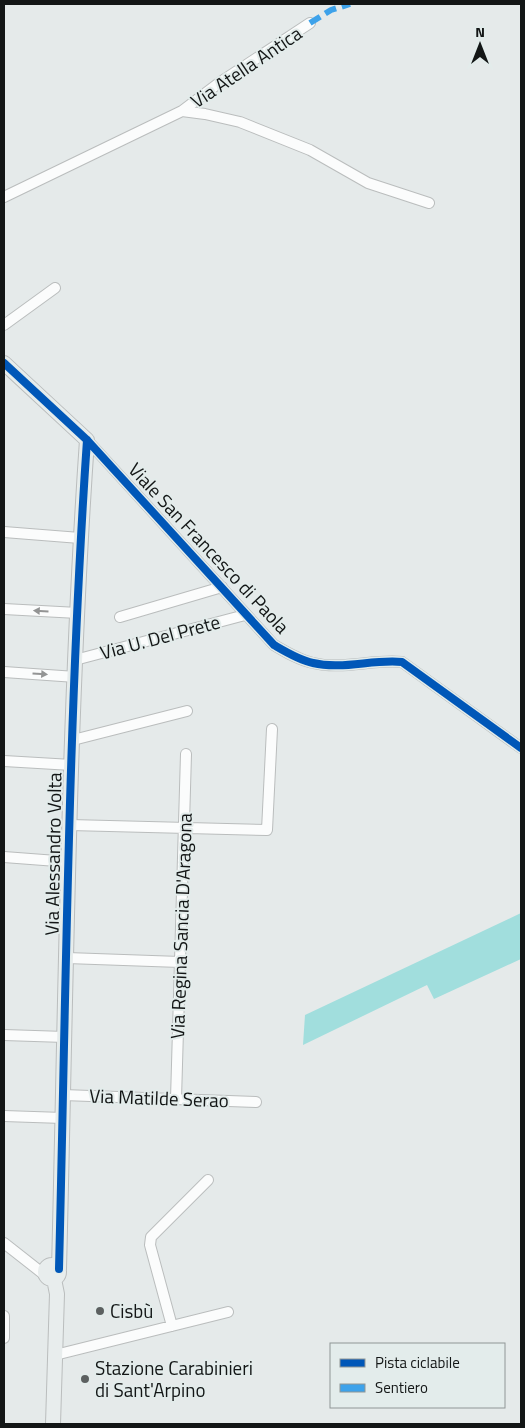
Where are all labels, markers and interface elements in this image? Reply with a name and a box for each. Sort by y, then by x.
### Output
street label: Via Atella Antica [184,18,308,115]
north arrow [455,20,505,70]
text: N [475,21,485,42]
street label: Viale San Francesco di Paola [122,455,297,640]
one-way arrow [32,607,48,615]
street label: Via U. Del Prete [97,607,223,666]
one-way arrow [32,671,48,679]
street label: Via Alessandro Volta [37,772,68,936]
street label: Via Regina Sancia D'Aragona [162,812,199,1040]
street label: Via Matilde Serao [89,1081,229,1114]
place label: Cisbù [110,1296,153,1325]
marker: Cisbù [94,1305,106,1317]
legend [330,1343,505,1408]
text: Pista ciclabile [375,1351,460,1374]
place label: Stazione Carabinieri di Sant'Arpino [95,1353,253,1404]
marker: Stazione Carabinieri di Sant'Arpino [79,1373,91,1385]
text: Sentiero [375,1376,428,1399]

